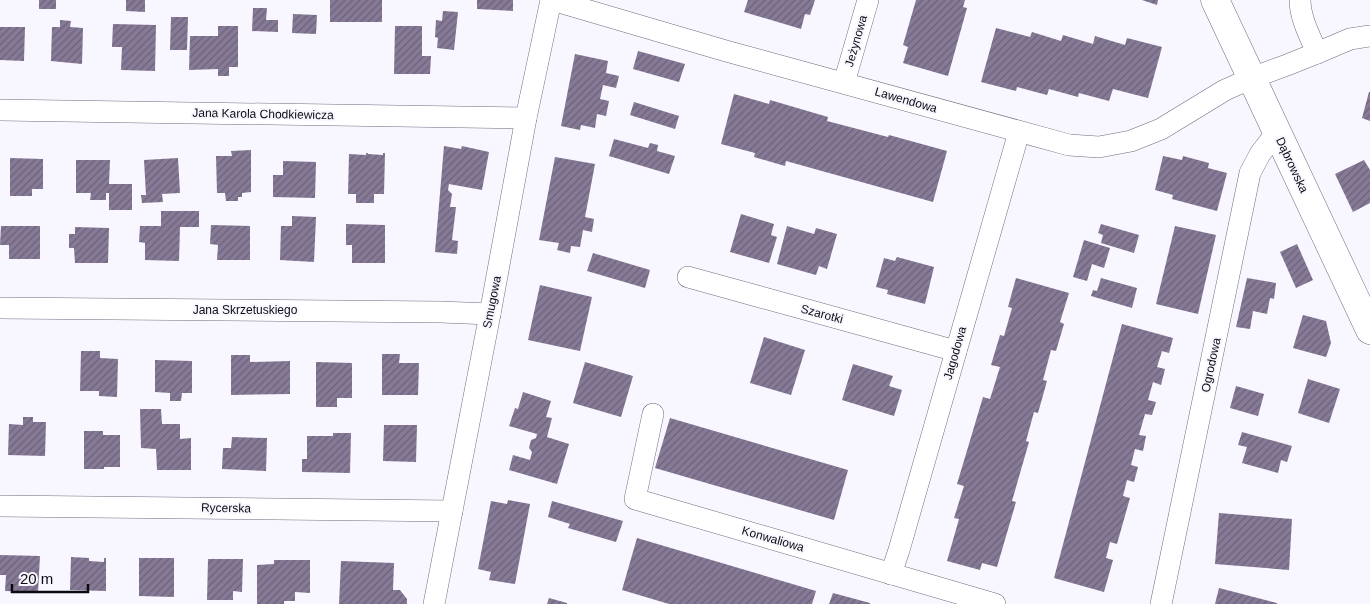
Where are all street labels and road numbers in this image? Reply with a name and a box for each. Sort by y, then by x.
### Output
street label: Jeżynowa [842,13,870,69]
street label: Lawendowa [873,84,939,116]
street label: Jana Karola Chodkiewicza [192,106,334,122]
street label: Dąbrowska [1273,135,1311,195]
street label: Smugowa [480,274,504,330]
street label: Szarotki [799,302,845,326]
street label: Jana Skrzetuskiego [193,303,298,317]
street label: Jagodowa [941,324,969,381]
street label: Ogrodowa [1198,336,1224,394]
street label: Rycerska [201,501,251,515]
street label: Konwaliowa [740,523,806,555]

